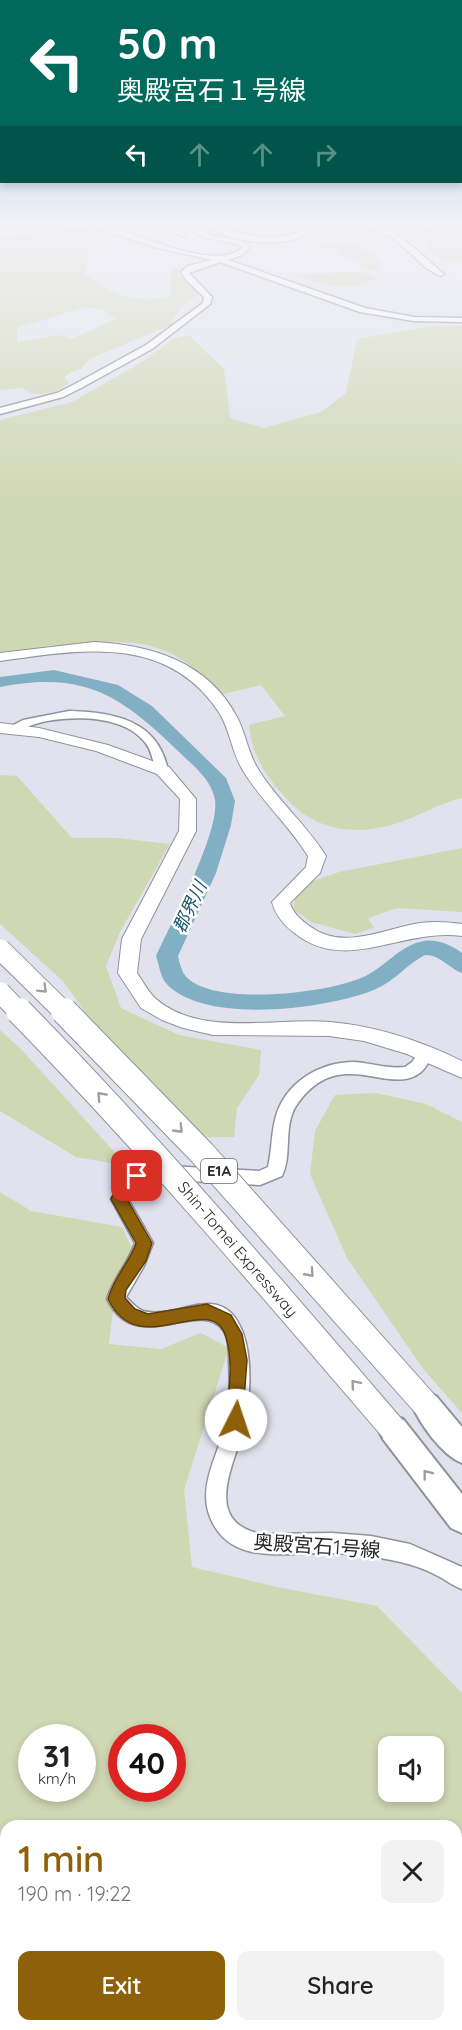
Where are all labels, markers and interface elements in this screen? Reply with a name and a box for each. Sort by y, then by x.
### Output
text: 50 m [117,17,217,70]
icon: left [18,24,96,102]
text: 奥殿宮石１号線 [117,73,306,107]
icon: left [120,138,153,171]
icon: ahead [183,138,216,171]
icon: ahead [246,138,279,171]
icon: right [309,138,342,171]
water label: 郡界川 [168,876,212,936]
one-way arrow [35,982,46,993]
one-way arrow [97,1092,108,1103]
one-way arrow [172,1122,183,1132]
pin [111,1150,162,1201]
icon: arrive [120,1159,153,1192]
road number: E1A [201,1159,237,1183]
street label: Shin-Tomei Expressway [174,1177,302,1321]
one-way arrow [303,1267,314,1277]
one-way arrow [351,1380,362,1391]
position arrow [204,1388,268,1452]
one-way arrow [424,1469,435,1480]
street label: 奥殿宮石1号線 [253,1529,381,1562]
speed limit sign: 40 [108,1724,186,1802]
map controls [378,1736,444,1802]
button: sound [378,1736,444,1802]
text: 31 [43,1737,71,1775]
text: km/h [38,1769,76,1788]
text: 1 min [18,1836,104,1881]
button: close [381,1840,444,1903]
text: 190 m · 19:22 [18,1881,131,1906]
button: Exit [18,1951,225,2020]
button: Share [237,1951,444,2020]

